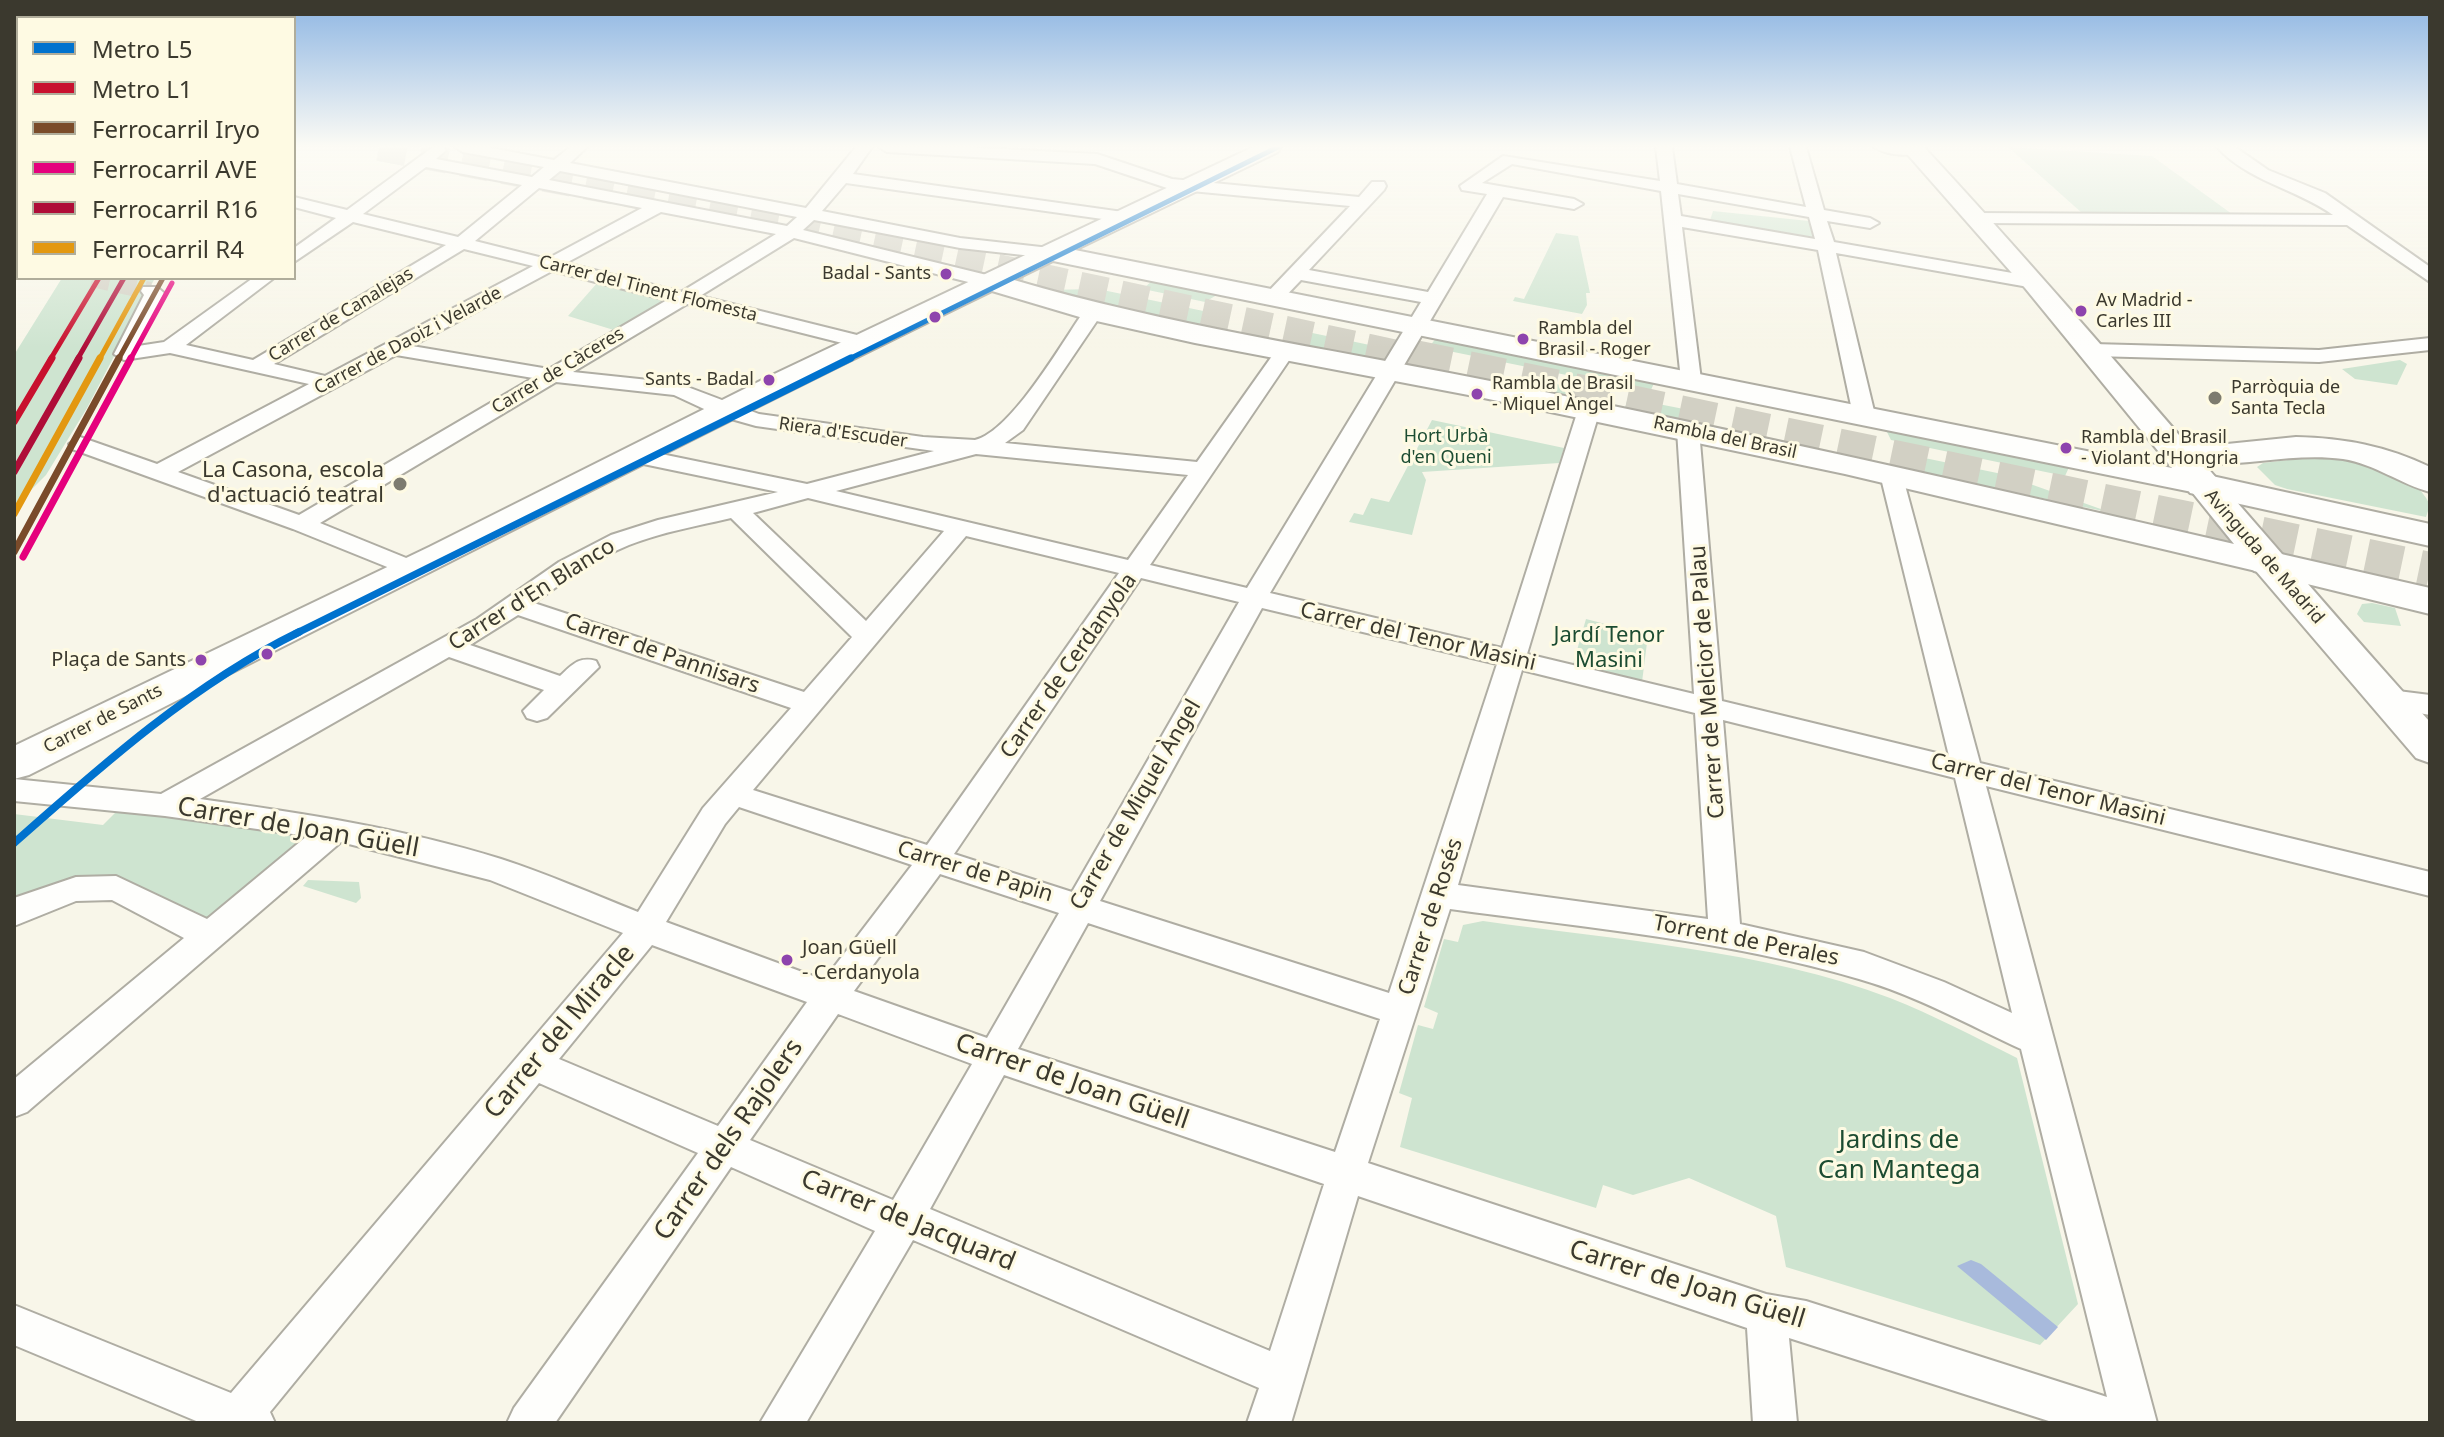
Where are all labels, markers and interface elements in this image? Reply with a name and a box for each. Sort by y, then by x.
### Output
legend [16,16,296,280]
text: Metro L5 [92,32,192,65]
text: Metro L1 [92,72,192,105]
text: Ferrocarril Iryo [92,112,260,145]
text: Ferrocarril AVE [92,152,257,185]
text: Ferrocarril R16 [92,192,258,225]
text: Ferrocarril R4 [92,232,244,265]
street label: Carrer del Tinent Flomesta [537,251,759,327]
street label: Carrer de Canalejas [265,263,417,367]
place label: Badal - Sants [822,263,931,285]
marker: Badal - Sants [938,266,954,282]
street label: Carrer de Daoiz i Velarde [311,282,505,400]
place label: Av Madrid - Carles III [2096,290,2192,332]
marker: Av Madrid - Carles III [2073,303,2089,319]
unlabelled marker [927,309,943,325]
place label: Rambla del Brasil - Roger [1538,318,1651,360]
street label: Carrer de Càceres [488,323,628,419]
marker: Rambla del Brasil - Roger [1515,331,1531,347]
place label: Sants - Badal [645,369,754,391]
marker: Sants - Badal [761,372,777,388]
place label: Rambla de Brasil - Miquel Àngel [1492,373,1633,416]
place label: Parròquia de Santa Tecla [2231,377,2340,420]
marker: Rambla de Brasil - Miquel Àngel [1469,386,1485,402]
marker: Parròquia de Santa Tecla [2206,389,2224,407]
street label: Rambla del Brasil [1651,412,1799,464]
street label: Riera d'Escuder [777,413,909,453]
park label: Hort Urbà d'en Queni [1400,426,1492,468]
place label: Rambla del Brasil - Violant d'Hongria [2081,427,2239,470]
marker: Rambla del Brasil - Violant d'Hongria [2058,440,2074,456]
place label: La Casona, escola d'actuació teatral [202,458,384,510]
marker: La Casona, escola d'actuació teatral [391,475,409,493]
street label: Avinguda de Madrid [2200,485,2328,629]
street label: Carrer d'En Blanco [444,533,620,657]
street label: Carrer de Melcior de Palau [1685,544,1731,820]
street label: Carrer de Cerdanyola [995,568,1143,764]
street label: Carrer del Tenor Masini [1298,597,1538,677]
street label: Carrer de Pannisars [561,608,763,700]
park label: Jardí Tenor Masini [1553,623,1665,674]
unlabelled marker [259,646,275,662]
place label: Plaça de Sants [51,648,186,672]
marker: Plaça de Sants [193,652,209,668]
street label: Carrer de Sants [40,680,166,758]
street label: Carrer de Miquel Àngel [1065,695,1207,915]
street label: Carrer del Tenor Masini [1928,748,2168,832]
street label: Carrer de Joan Güell [175,791,421,865]
street label: Carrer de Rosés [1393,835,1469,999]
street label: Carrer de Papin [894,836,1056,908]
street label: Torrent de Perales [1651,910,1841,972]
place label: Joan Güell - Cerdanyola [802,936,920,983]
street label: Carrer del Miracle [478,939,642,1125]
marker: Joan Güell - Cerdanyola [779,952,795,968]
street label: Carrer de Joan Güell [951,1027,1193,1137]
street label: Carrer dels Rajolers [648,1033,810,1247]
park label: Jardins de Can Mantega [1818,1125,1980,1186]
street label: Carrer de Jacquard [796,1164,1020,1278]
street label: Carrer de Joan Güell [1565,1234,1809,1336]

